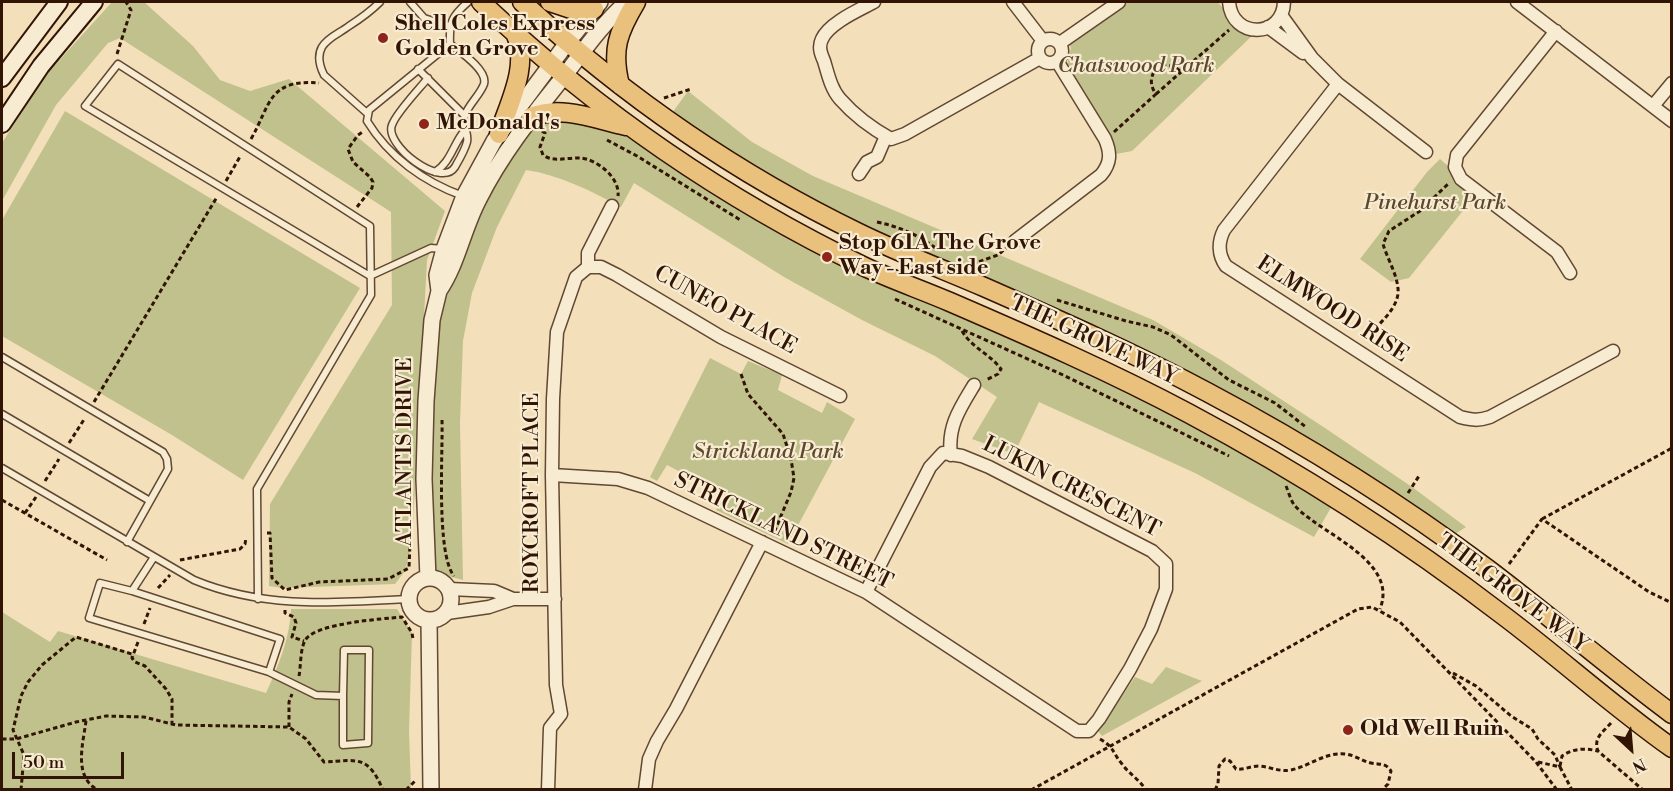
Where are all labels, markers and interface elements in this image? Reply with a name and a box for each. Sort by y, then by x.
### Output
place label: Shell Coles Express Golden Grove [395,12,595,63]
marker: Shell Coles Express Golden Grove [376,31,390,45]
park label: Chatswood Park [1057,54,1215,80]
place label: McDonald's [436,111,560,137]
marker: McDonald's [417,117,431,131]
park label: Pinehurst Park [1364,191,1506,217]
place label: Stop 61A The Grove Way - East side [839,231,1041,282]
marker: Stop 61A The Grove Way - East side [820,250,834,264]
street label: ELMWOOD RISE [1251,251,1413,369]
street label: CUNEO PLACE [649,261,801,361]
street label: THE GROVE WAY [1005,291,1181,391]
street label: ATLANTIS DRIVE [393,357,419,547]
street label: ROYCROFT PLACE [520,393,546,593]
street label: LUKIN CRESCENT [978,432,1164,544]
park label: Strickland Park [692,440,844,466]
street label: STRICKLAND STREET [669,468,897,596]
street label: THE GROVE WAY [1431,529,1593,659]
place label: Old Well Ruin [1360,717,1503,743]
north arrow [1601,719,1661,779]
marker: Old Well Ruin [1341,723,1355,737]
scale bar [15,740,128,778]
text: 50 m [23,751,64,774]
text: N [1629,753,1649,777]

